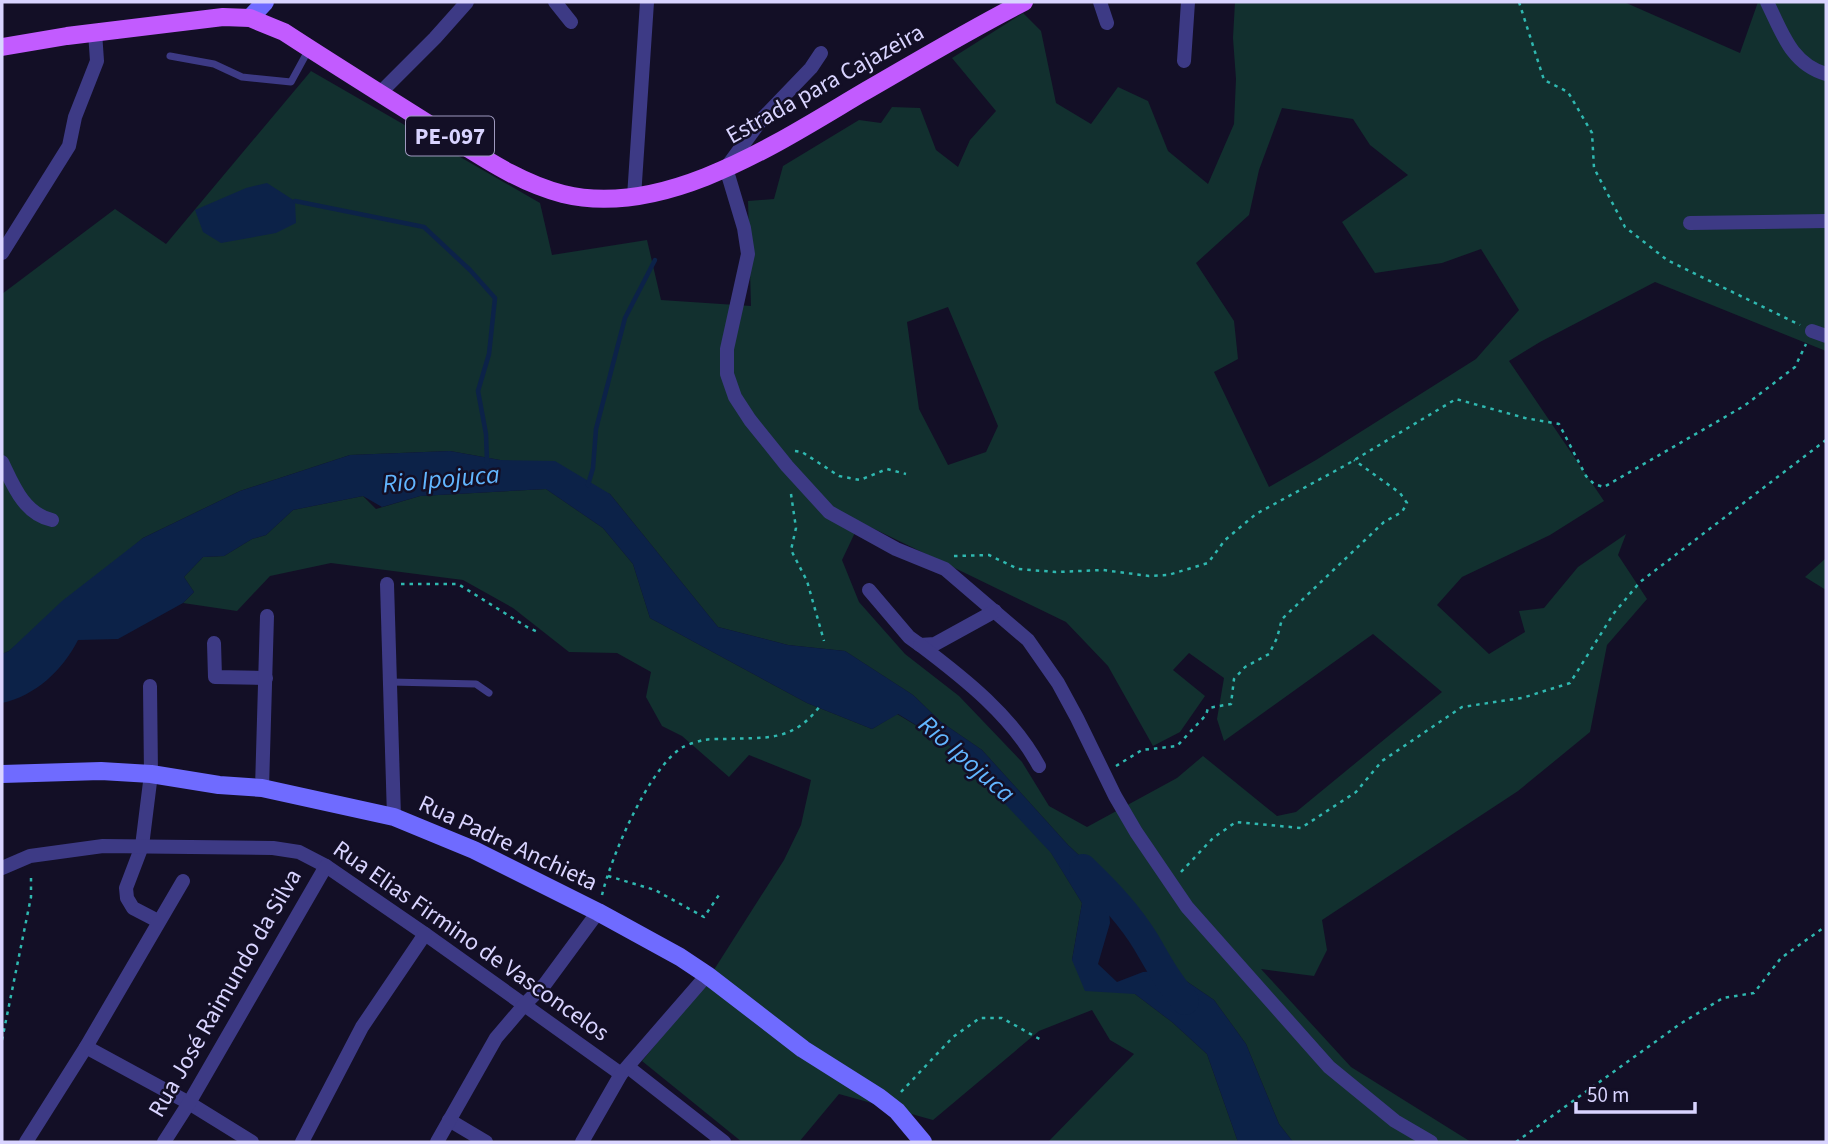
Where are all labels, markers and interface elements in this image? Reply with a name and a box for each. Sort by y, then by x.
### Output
street label: Estrada para Cajazeira [720,15,930,153]
road number: PE-097 [406,116,494,155]
water label: Rio Ipojuca [381,455,501,503]
water label: Rio Ipojuca [910,706,1024,812]
street label: Rua Padre Anchieta [413,786,603,900]
street label: Rua Elias Firmino de Vasconcelos [326,832,616,1050]
street label: Rua José Raimundo da Silva [139,862,311,1124]
scale bar [1576,1070,1695,1114]
text: 50 m [1587,1080,1629,1110]

